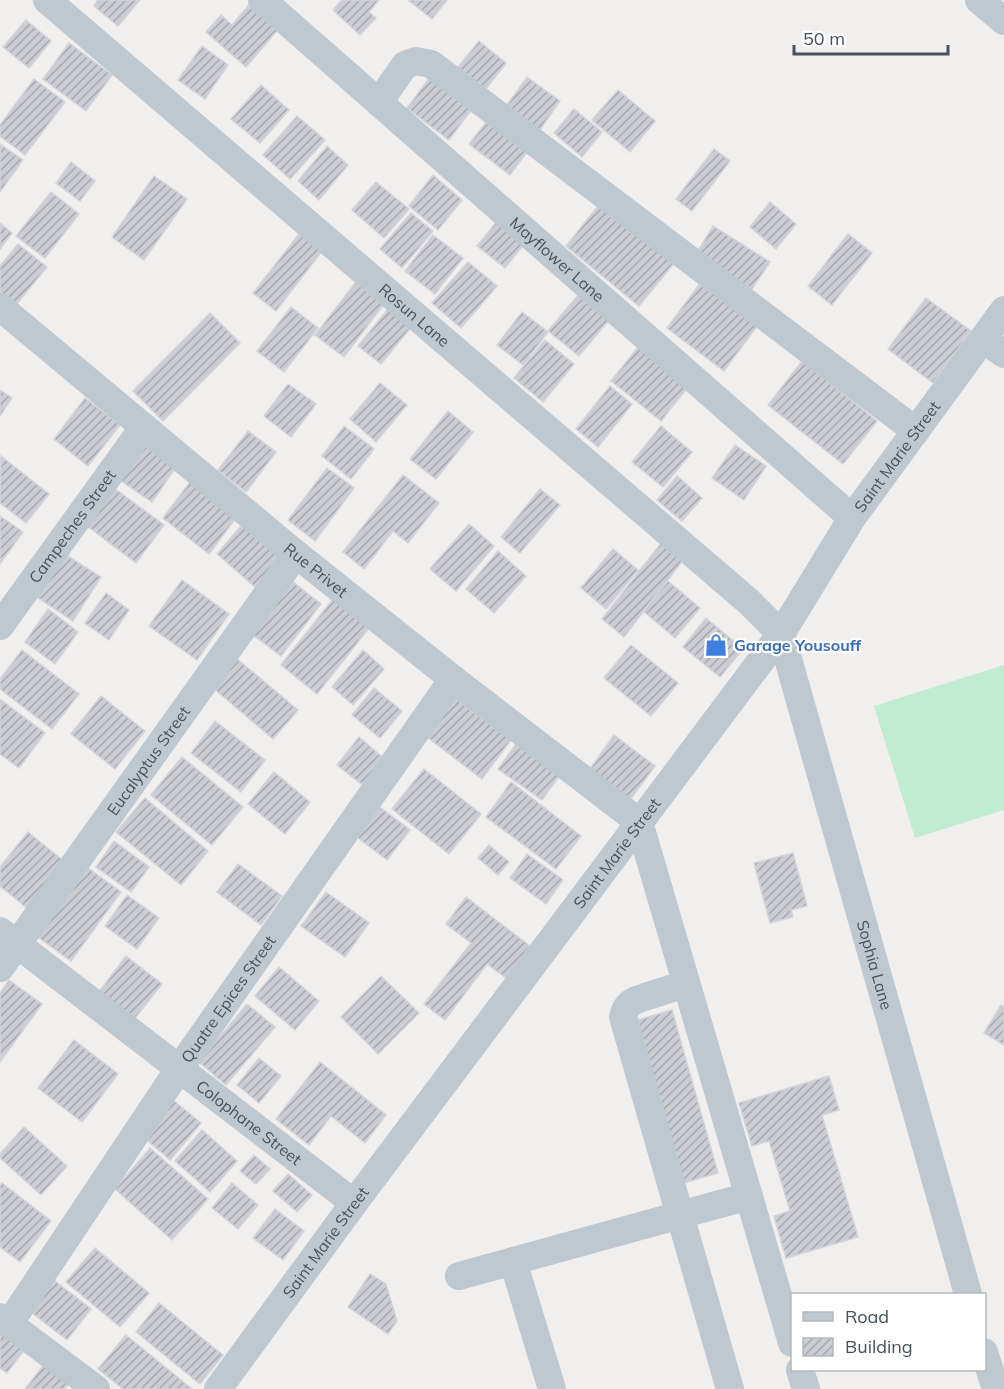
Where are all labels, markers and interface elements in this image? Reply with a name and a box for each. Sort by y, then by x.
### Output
scale bar [794,18,948,56]
text: 50 m [803,27,845,50]
street label: Mayflower Lane [506,212,609,306]
street label: Rosun Lane [375,279,454,351]
street label: Saint Marie Street [850,397,944,516]
street label: Campeches Street [24,465,120,587]
street label: Rue Privet [280,538,352,602]
shop icon: Garage Yousouff [703,632,729,658]
place label: Garage Yousouff [734,635,862,655]
street label: Eucalyptus Street [103,702,194,819]
street label: Saint Marie Street [569,794,665,912]
street label: Sophia Lane [853,918,897,1012]
street label: Quatre Epices Street [177,931,280,1067]
street label: Colophane Street [192,1075,306,1169]
street label: Saint Marie Street [278,1182,373,1302]
legend [791,1293,986,1371]
text: Road [845,1305,889,1328]
text: Building [845,1335,913,1358]

